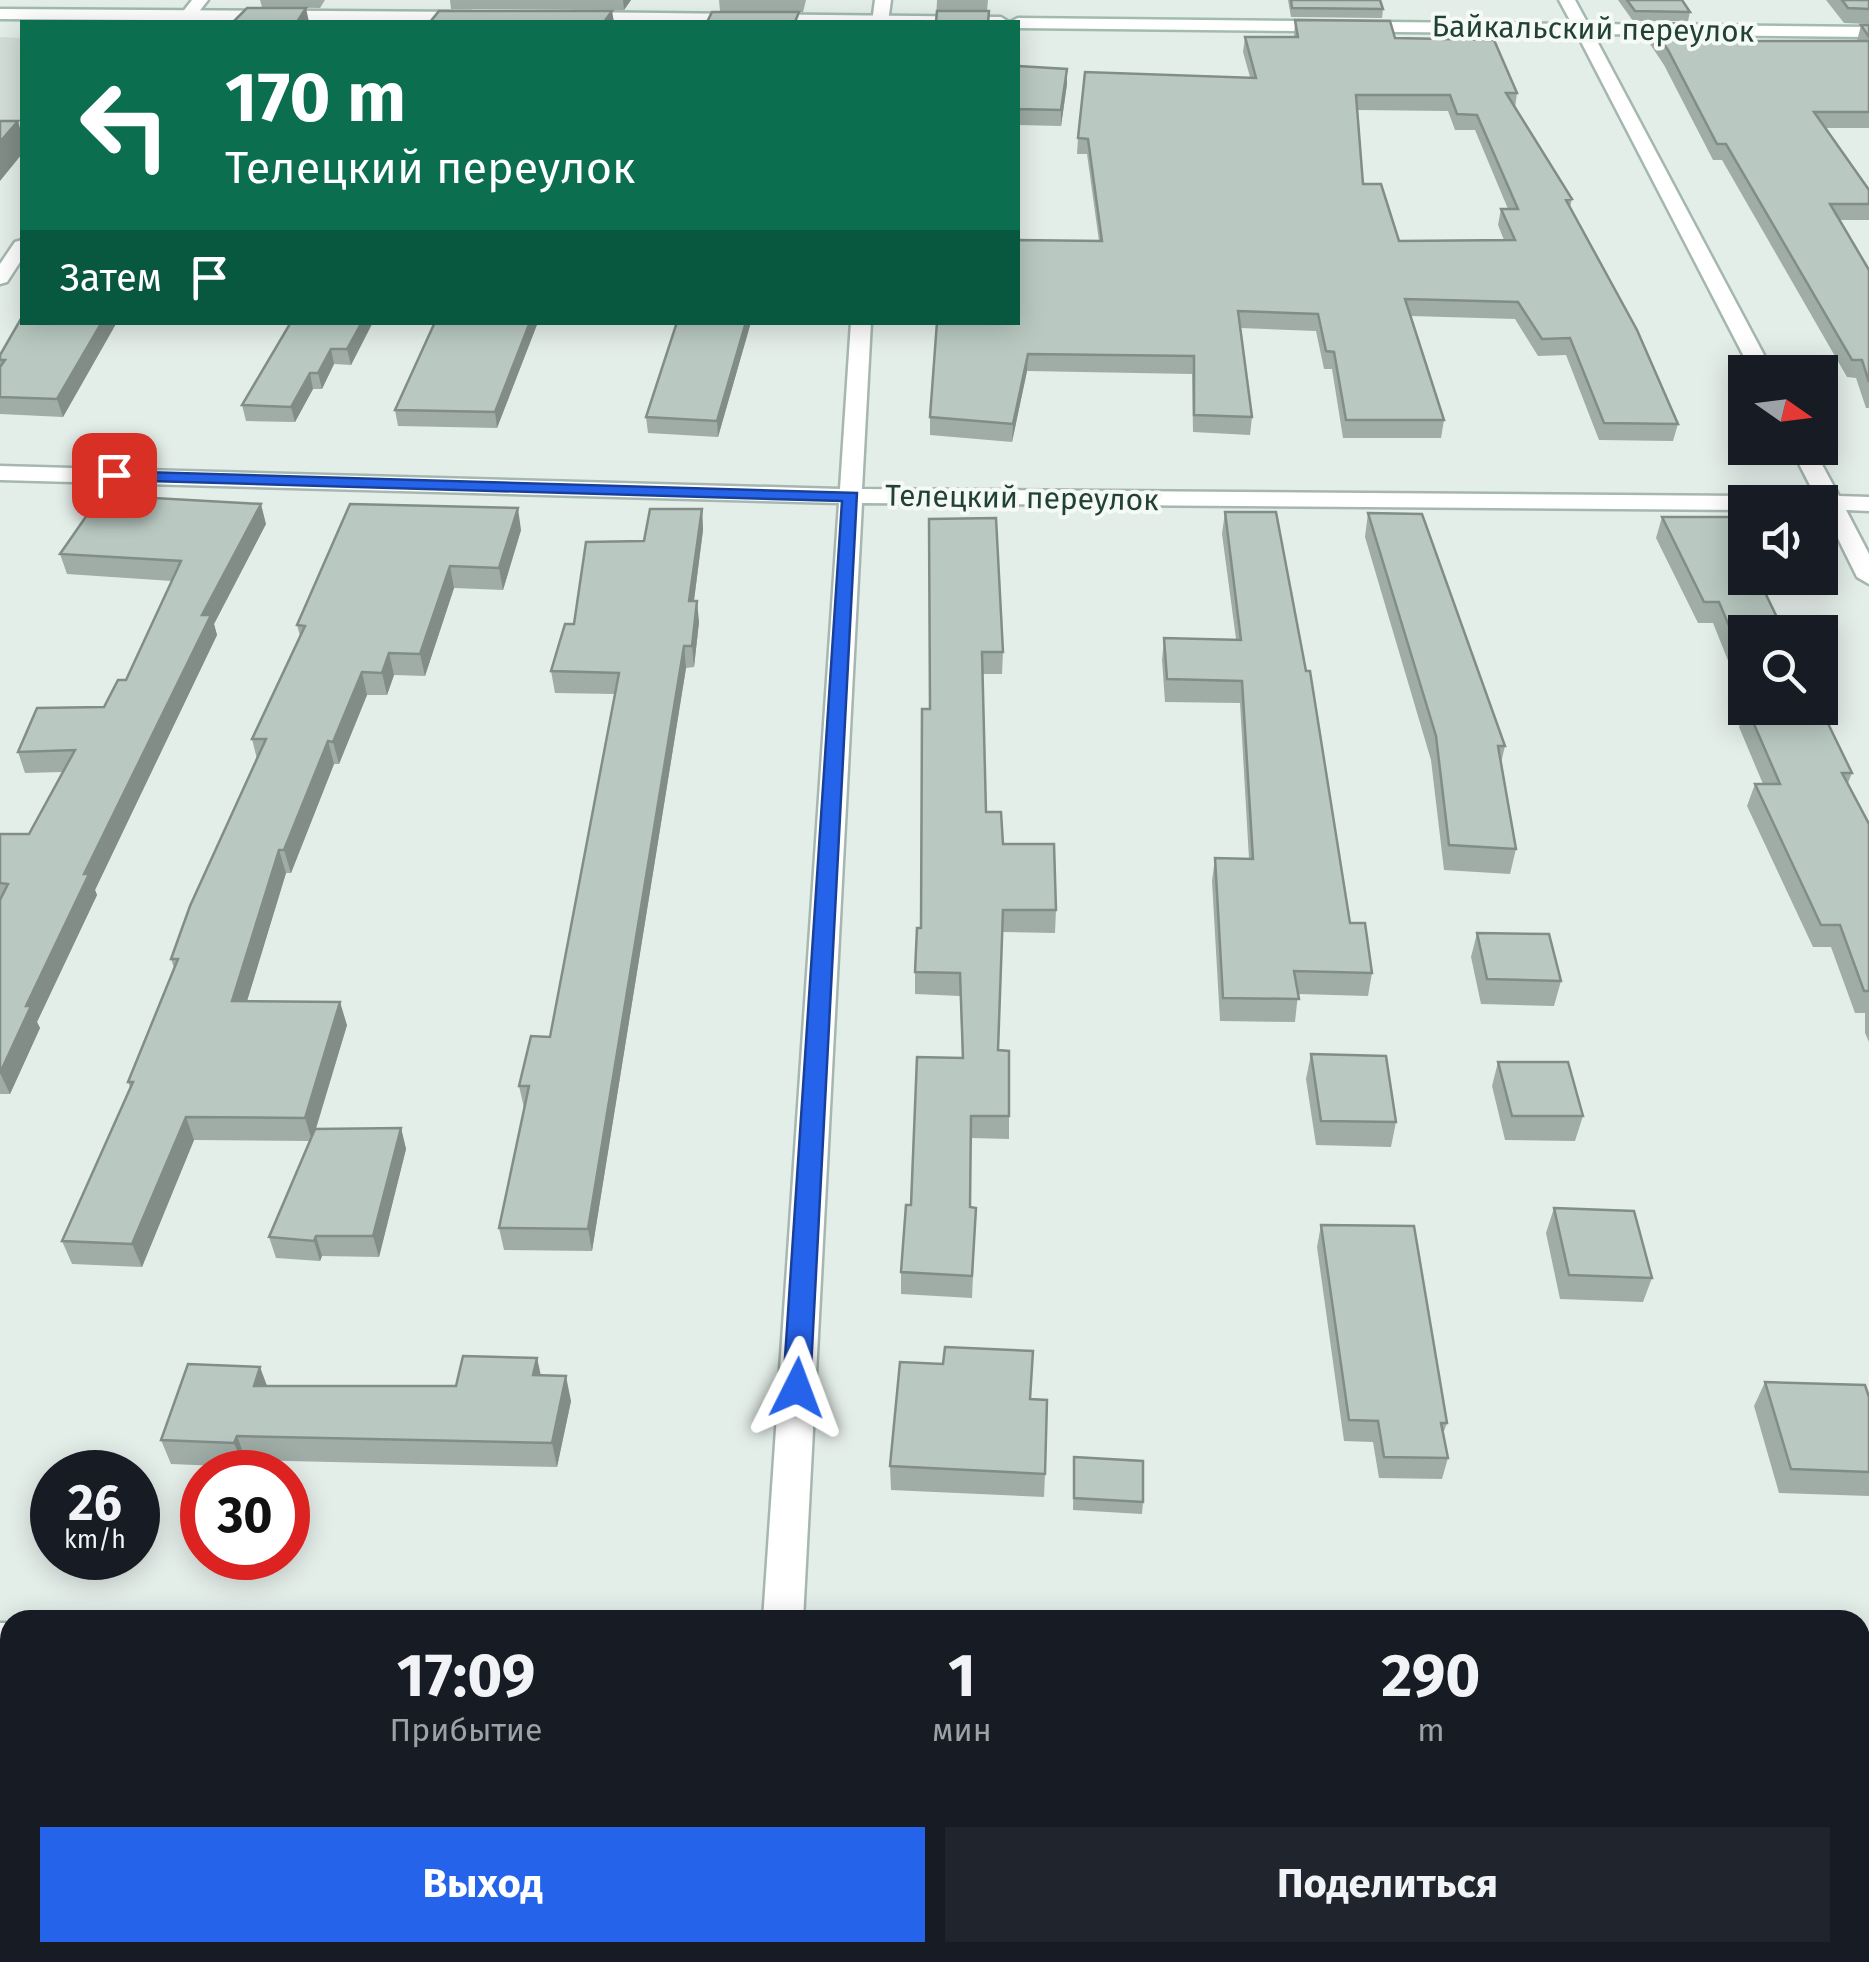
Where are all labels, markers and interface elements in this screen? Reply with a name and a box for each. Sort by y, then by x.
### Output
street label: Байкальский переулок [1431,8,1755,50]
text: 170 m [225,56,406,140]
icon: left [60,60,190,190]
text: Телецкий переулок [225,141,635,195]
icon: arrive [182,250,237,305]
text: Затем [60,255,162,301]
north arrow [1728,355,1838,465]
map controls [1728,355,1838,725]
pin [72,433,157,518]
icon: arrive [87,448,142,503]
street label: Телецкий переулок [885,478,1159,518]
button: sound [1728,485,1838,595]
button: search [1728,615,1838,725]
position arrow [745,1336,849,1440]
speed limit sign: 30 [180,1450,310,1580]
text: 26 [68,1473,122,1533]
text: km/h [64,1525,126,1555]
text: 17:09 [397,1640,535,1712]
text: 1 [948,1640,976,1712]
text: 290 [1381,1640,1480,1712]
text: Прибытие [390,1711,542,1749]
text: мин [932,1711,992,1749]
text: m [1417,1711,1445,1749]
button: Выход [40,1827,925,1942]
button: Поделиться [945,1827,1830,1942]

